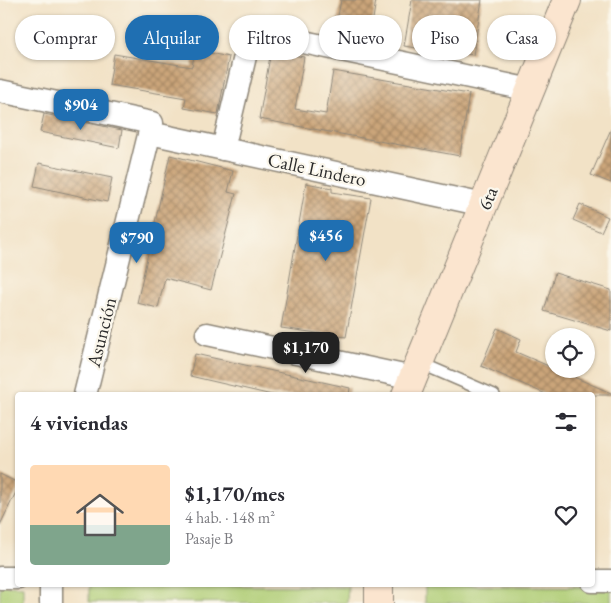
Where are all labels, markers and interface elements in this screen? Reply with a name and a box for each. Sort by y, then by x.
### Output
chip: Comprar [15,15,115,60]
chip: Alquilar [125,15,219,60]
chip: Filtros [229,15,309,60]
chip: Nuevo [319,15,402,60]
chip: Piso [412,15,477,60]
chip: Casa [487,15,556,60]
pin: $904 [51,88,111,131]
text: $904 [65,94,97,115]
street label: Calle Lindero [265,147,368,192]
street label: 6ta [472,183,503,213]
pin: $456 [296,220,356,262]
pin: $790 [107,222,167,264]
text: $456 [310,225,342,246]
text: $790 [121,227,153,248]
street label: Asunción [81,295,122,371]
map controls [545,328,595,378]
button: locate [545,328,595,378]
pin: $1,170 [265,332,347,374]
text: $1,170 [283,337,329,358]
icon: filters [552,408,580,436]
text: 4 viviendas [30,409,128,436]
text: $1,170/mes [185,480,285,507]
icon: home [70,485,130,545]
icon: heart [552,501,580,529]
text: 4 hab. · 148 m² [185,507,275,528]
text: Pasaje B [185,528,233,549]

